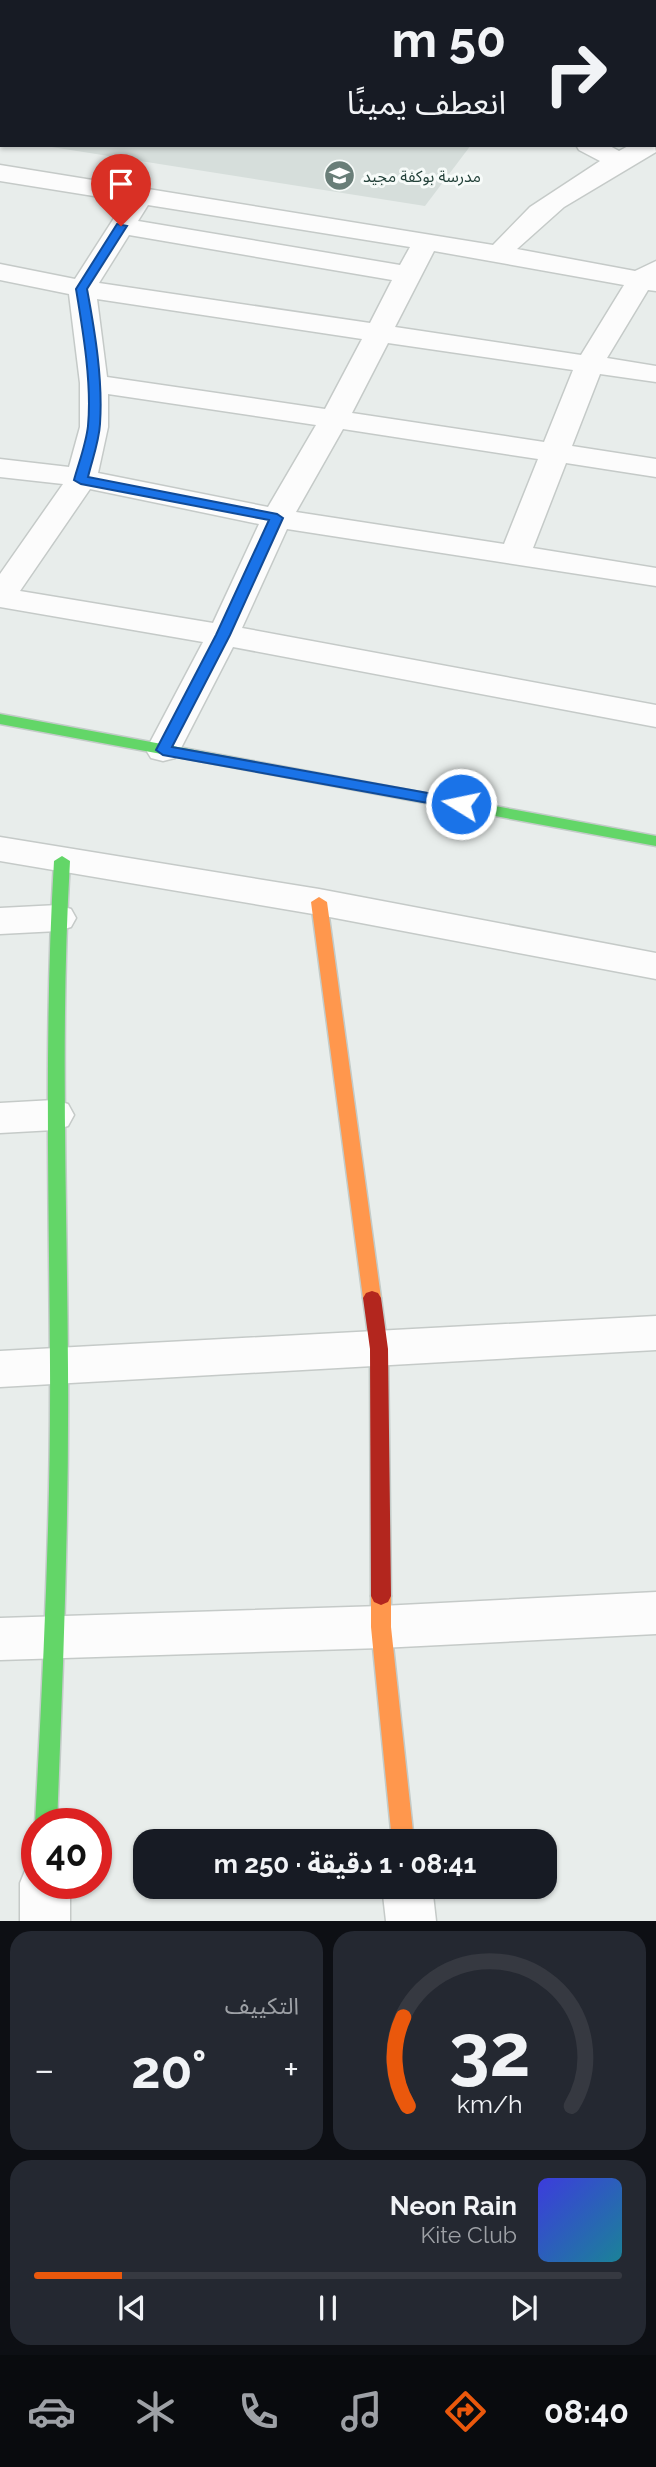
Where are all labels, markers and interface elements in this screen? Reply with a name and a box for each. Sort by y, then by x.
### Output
text: 50 m [391,11,506,68]
icon: right [530,28,621,119]
text: انعطف يمينًا [347,84,506,121]
pin [91,154,151,226]
school or university icon: مدرسة بوكفة مجيد [323,159,357,193]
icon: arrive [102,165,140,203]
place label: مدرسة بوكفة مجيد [363,167,481,186]
position arrow [424,767,498,841]
speed limit sign: 40 [21,1808,112,1899]
text: 08:41 · 1 دقيقة · 250 m [214,1849,476,1879]
text: التكييف [225,1992,299,2019]
text: 32 [449,2009,530,2094]
text: 20° [131,2039,207,2100]
text: − [34,2047,54,2092]
text: + [283,2047,299,2092]
text: km/h [457,2089,522,2119]
text: Neon Rain [390,2191,517,2221]
text: Kite Club [420,2221,517,2248]
icon: previous [113,2289,151,2327]
icon: pause [309,2289,347,2327]
icon: next [505,2289,543,2327]
icon: car [27,2387,76,2436]
icon: climate [131,2387,180,2436]
icon: phone [234,2387,283,2436]
icon: music [337,2387,386,2436]
icon: directions [441,2387,490,2436]
text: 08:40 [544,2393,629,2430]

